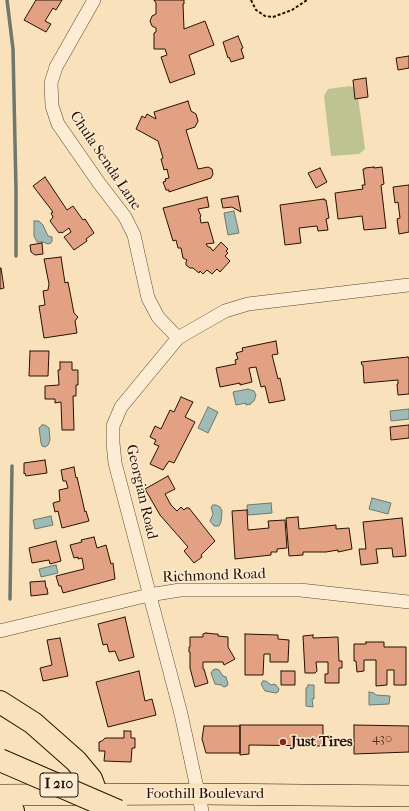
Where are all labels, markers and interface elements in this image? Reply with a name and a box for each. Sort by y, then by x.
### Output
street label: Chula Senda Lane [65,108,145,214]
street label: Georgian Road [121,443,161,541]
street label: Richmond Road [162,565,266,587]
house number: 430 [372,731,392,747]
place label: Just Tires [291,733,352,751]
marker: Just Tires [278,737,288,747]
road number: I 210 [40,773,78,797]
street label: Foothill Boulevard [146,785,264,803]

